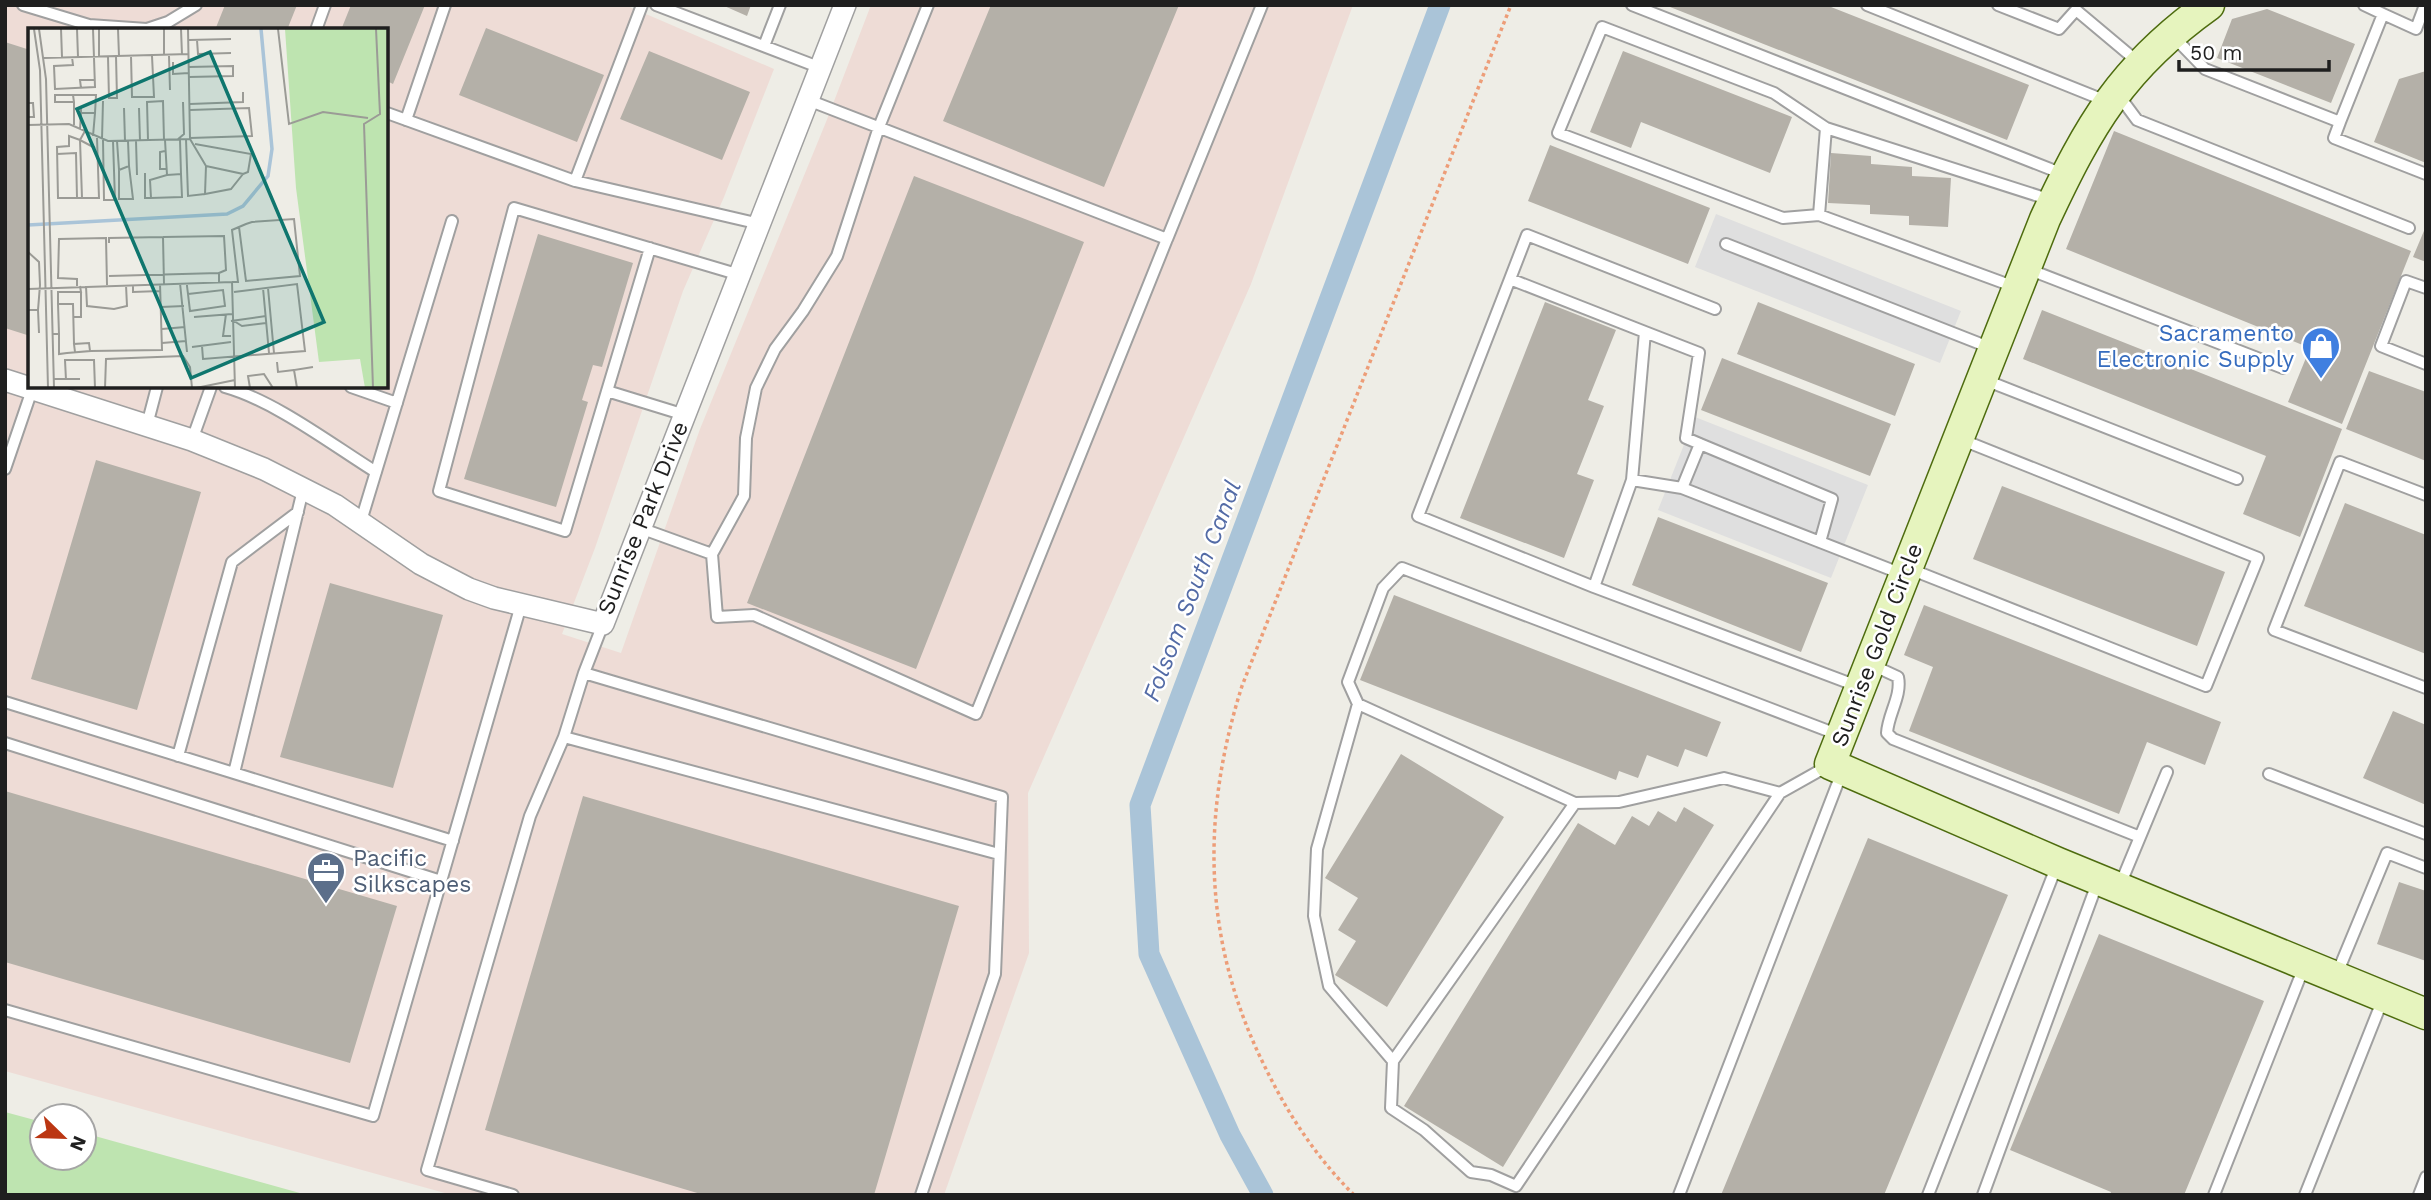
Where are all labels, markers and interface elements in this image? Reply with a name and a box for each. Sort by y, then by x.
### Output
inset map [28,28,388,388]
scale bar [2179,28,2330,72]
text: 50 m [2190,40,2242,65]
place label: Sacramento Electronic Supply [2097,320,2294,373]
shop icon: Sacramento Electronic Supply [2300,325,2342,380]
street label: Sunrise Park Drive [592,418,694,618]
water label: Folsom South Canal [1137,477,1247,705]
street label: Sunrise Gold Circle [1826,539,1928,751]
place label: Pacific Silkscapes [353,845,471,898]
office icon: Pacific Silkscapes [305,850,347,905]
north arrow [28,1102,98,1172]
text: N [65,1132,92,1154]

